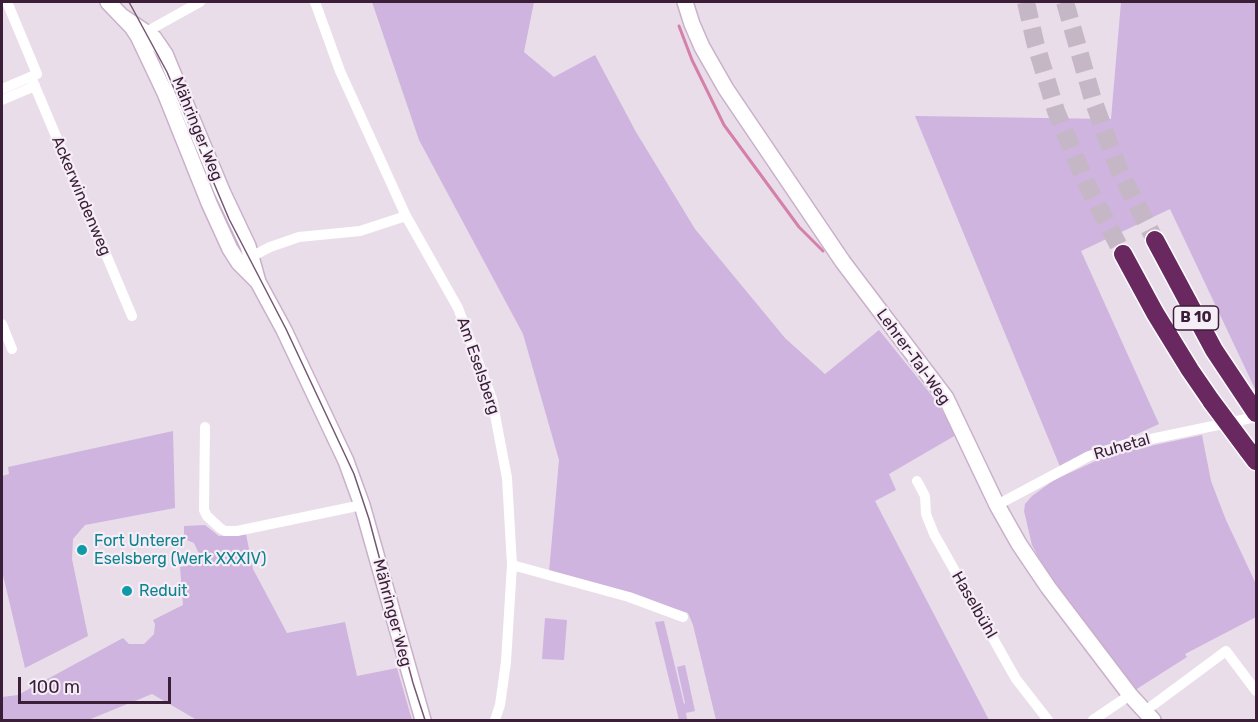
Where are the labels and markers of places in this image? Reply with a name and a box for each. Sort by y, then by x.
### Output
place label: Fort Unterer Eselsberg (Werk XXXIV) [94,531,267,569]
marker: Fort Unterer Eselsberg (Werk XXXIV) [75,543,89,557]
place label: Reduit [139,581,188,601]
marker: Reduit [120,584,134,598]

